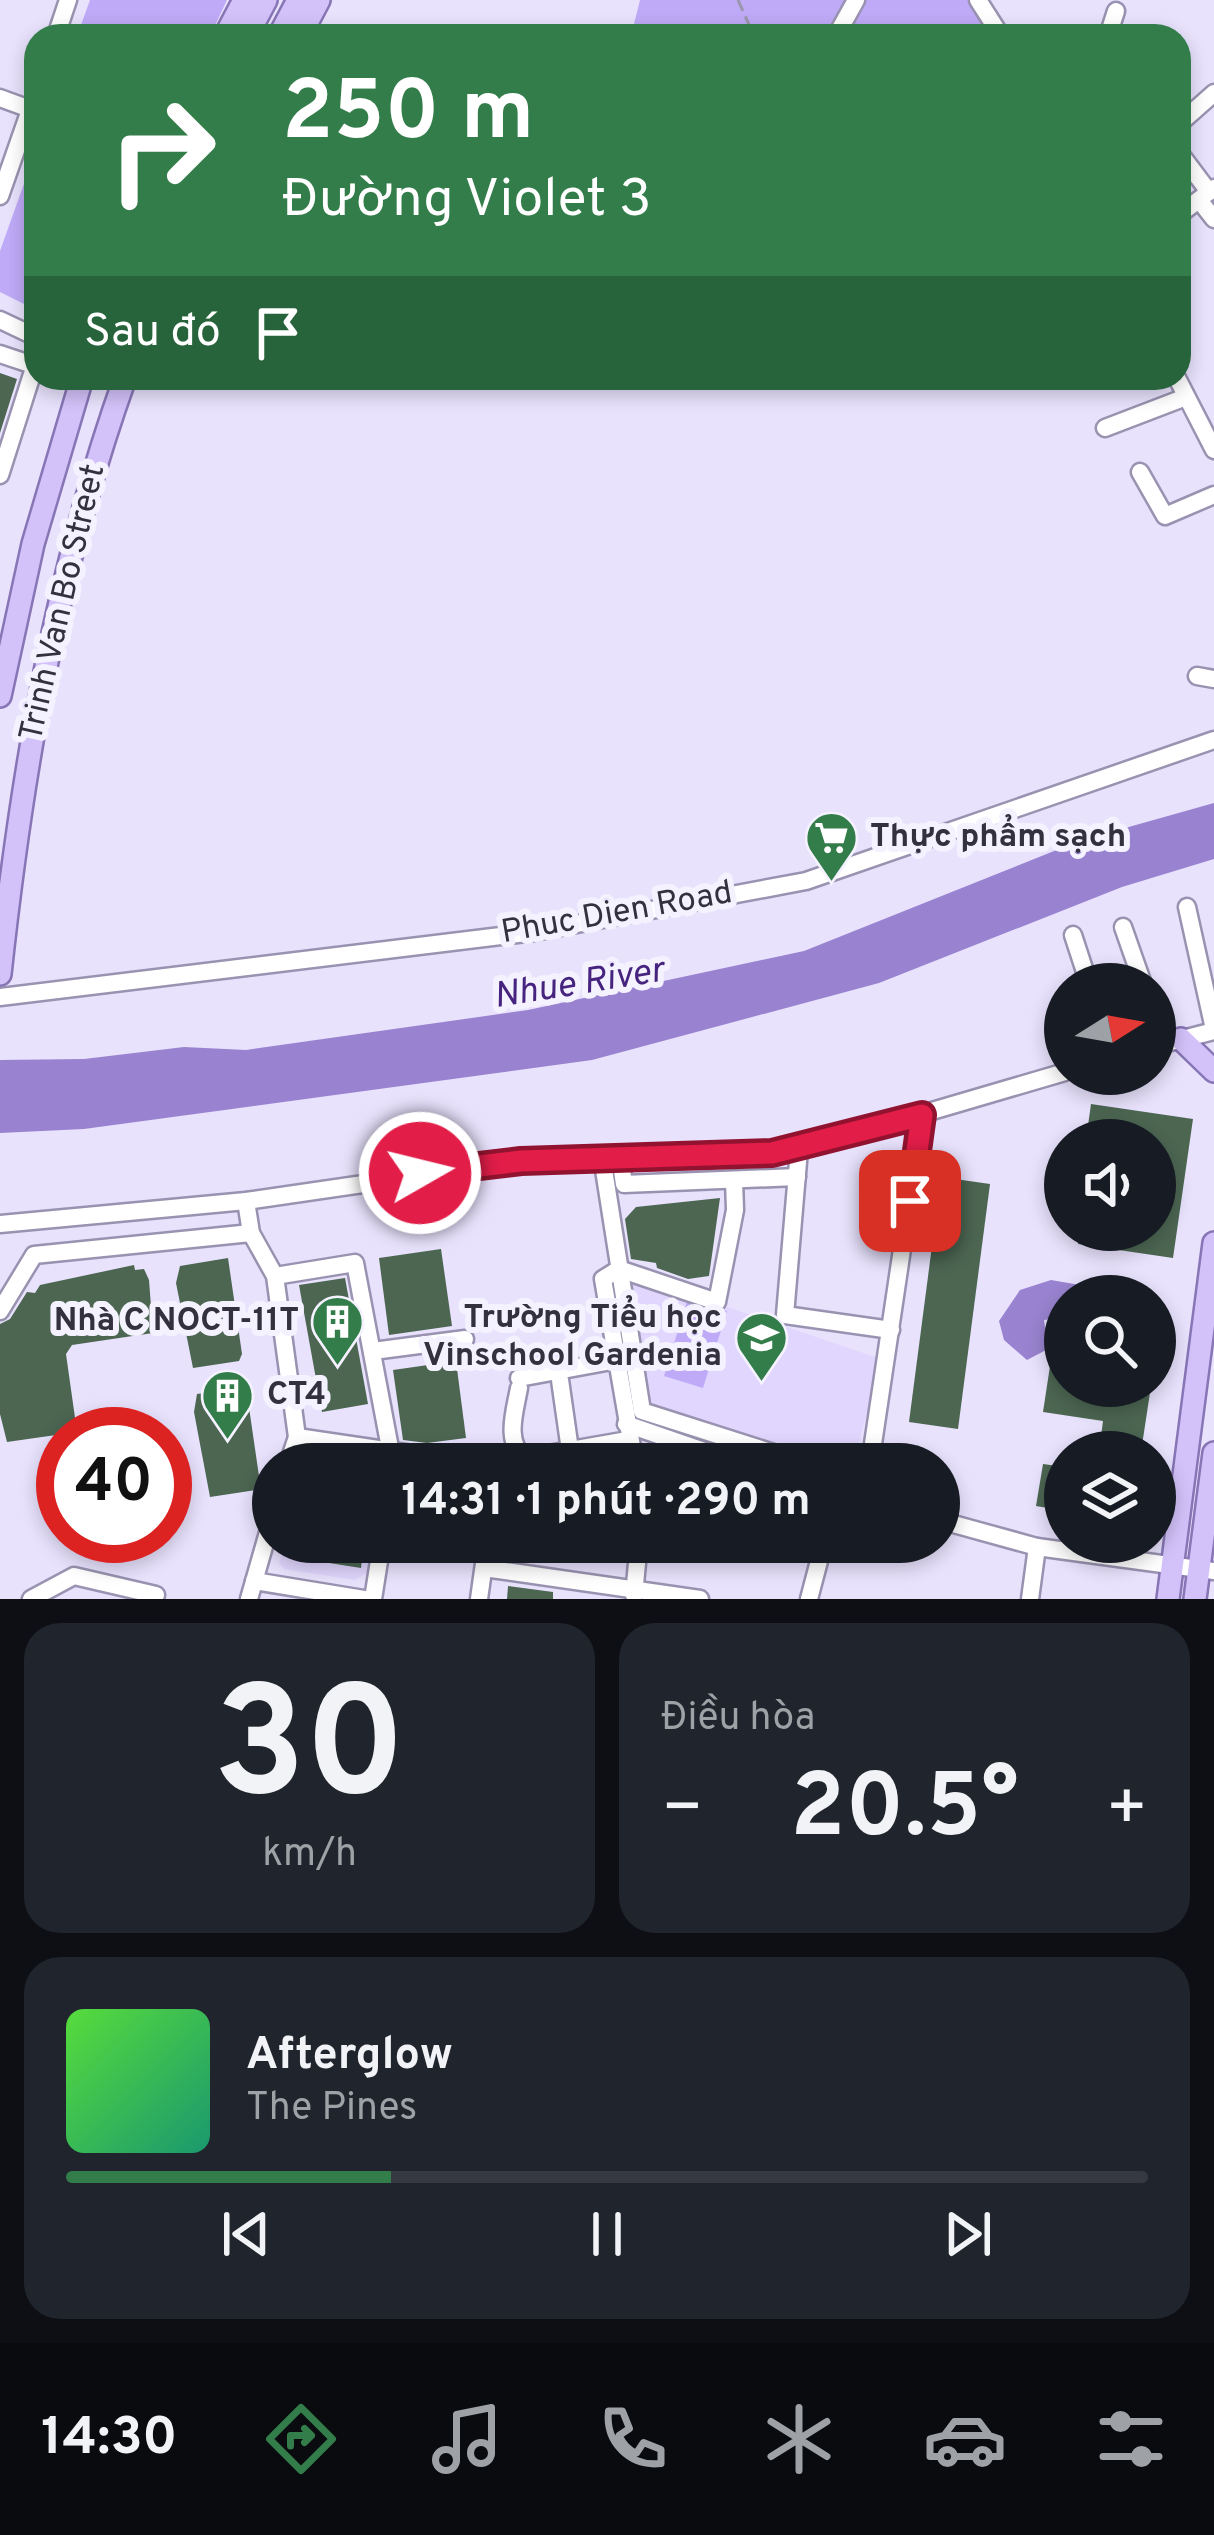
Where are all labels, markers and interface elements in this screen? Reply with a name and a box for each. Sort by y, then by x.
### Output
text: 250 m [282,63,534,169]
icon: right [84,72,240,228]
text: Đường Violet 3 [282,167,652,236]
icon: arrive [245,300,311,366]
text: Sau đó [84,305,221,362]
street label: Trinh Van Bo Street [12,460,116,746]
supermarket icon: Thực phẩm sạch [803,810,859,884]
place label: Thực phẩm sạch [870,814,1126,859]
street label: Phuc Dien Road [498,873,736,955]
water label: Nhue River [490,948,671,1021]
north arrow [1044,963,1176,1095]
map controls [1044,963,1176,1563]
position arrow [357,1110,483,1236]
button: sound [1044,1119,1176,1251]
pin [859,1150,961,1252]
icon: arrive [877,1168,943,1234]
button: search [1044,1275,1176,1407]
building icon: Nhà C NOCT-11T [310,1294,366,1368]
place label: Trường Tiểu học Vinschool Gardenia [423,1295,722,1378]
place label: Nhà C NOCT-11T [54,1301,299,1343]
school or university icon: Trường Tiểu học Vinschool Gardenia [733,1310,789,1384]
building icon: CT4 [200,1368,256,1442]
place label: CT4 [267,1375,326,1417]
speed limit sign: 40 [36,1407,192,1563]
button: layers [1044,1431,1176,1563]
text: 14:31 · 1 phút · 290 m [401,1474,811,1531]
text: 30 [213,1654,406,1852]
text: Điều hòa [661,1695,815,1744]
text: 20.5° [790,1755,1019,1868]
text: − [661,1770,704,1853]
text: + [1105,1770,1148,1853]
text: km/h [262,1831,357,1880]
text: Afterglow [246,2028,453,2085]
text: The Pines [246,2085,417,2134]
icon: previous [213,2201,279,2267]
icon: pause [574,2201,640,2267]
icon: next [935,2201,1001,2267]
icon: directions [259,2397,343,2481]
icon: music [425,2397,509,2481]
icon: phone [591,2397,675,2481]
icon: climate [757,2397,841,2481]
icon: car [923,2397,1007,2481]
icon: filters [1089,2397,1173,2481]
text: 14:30 [41,2405,177,2474]

